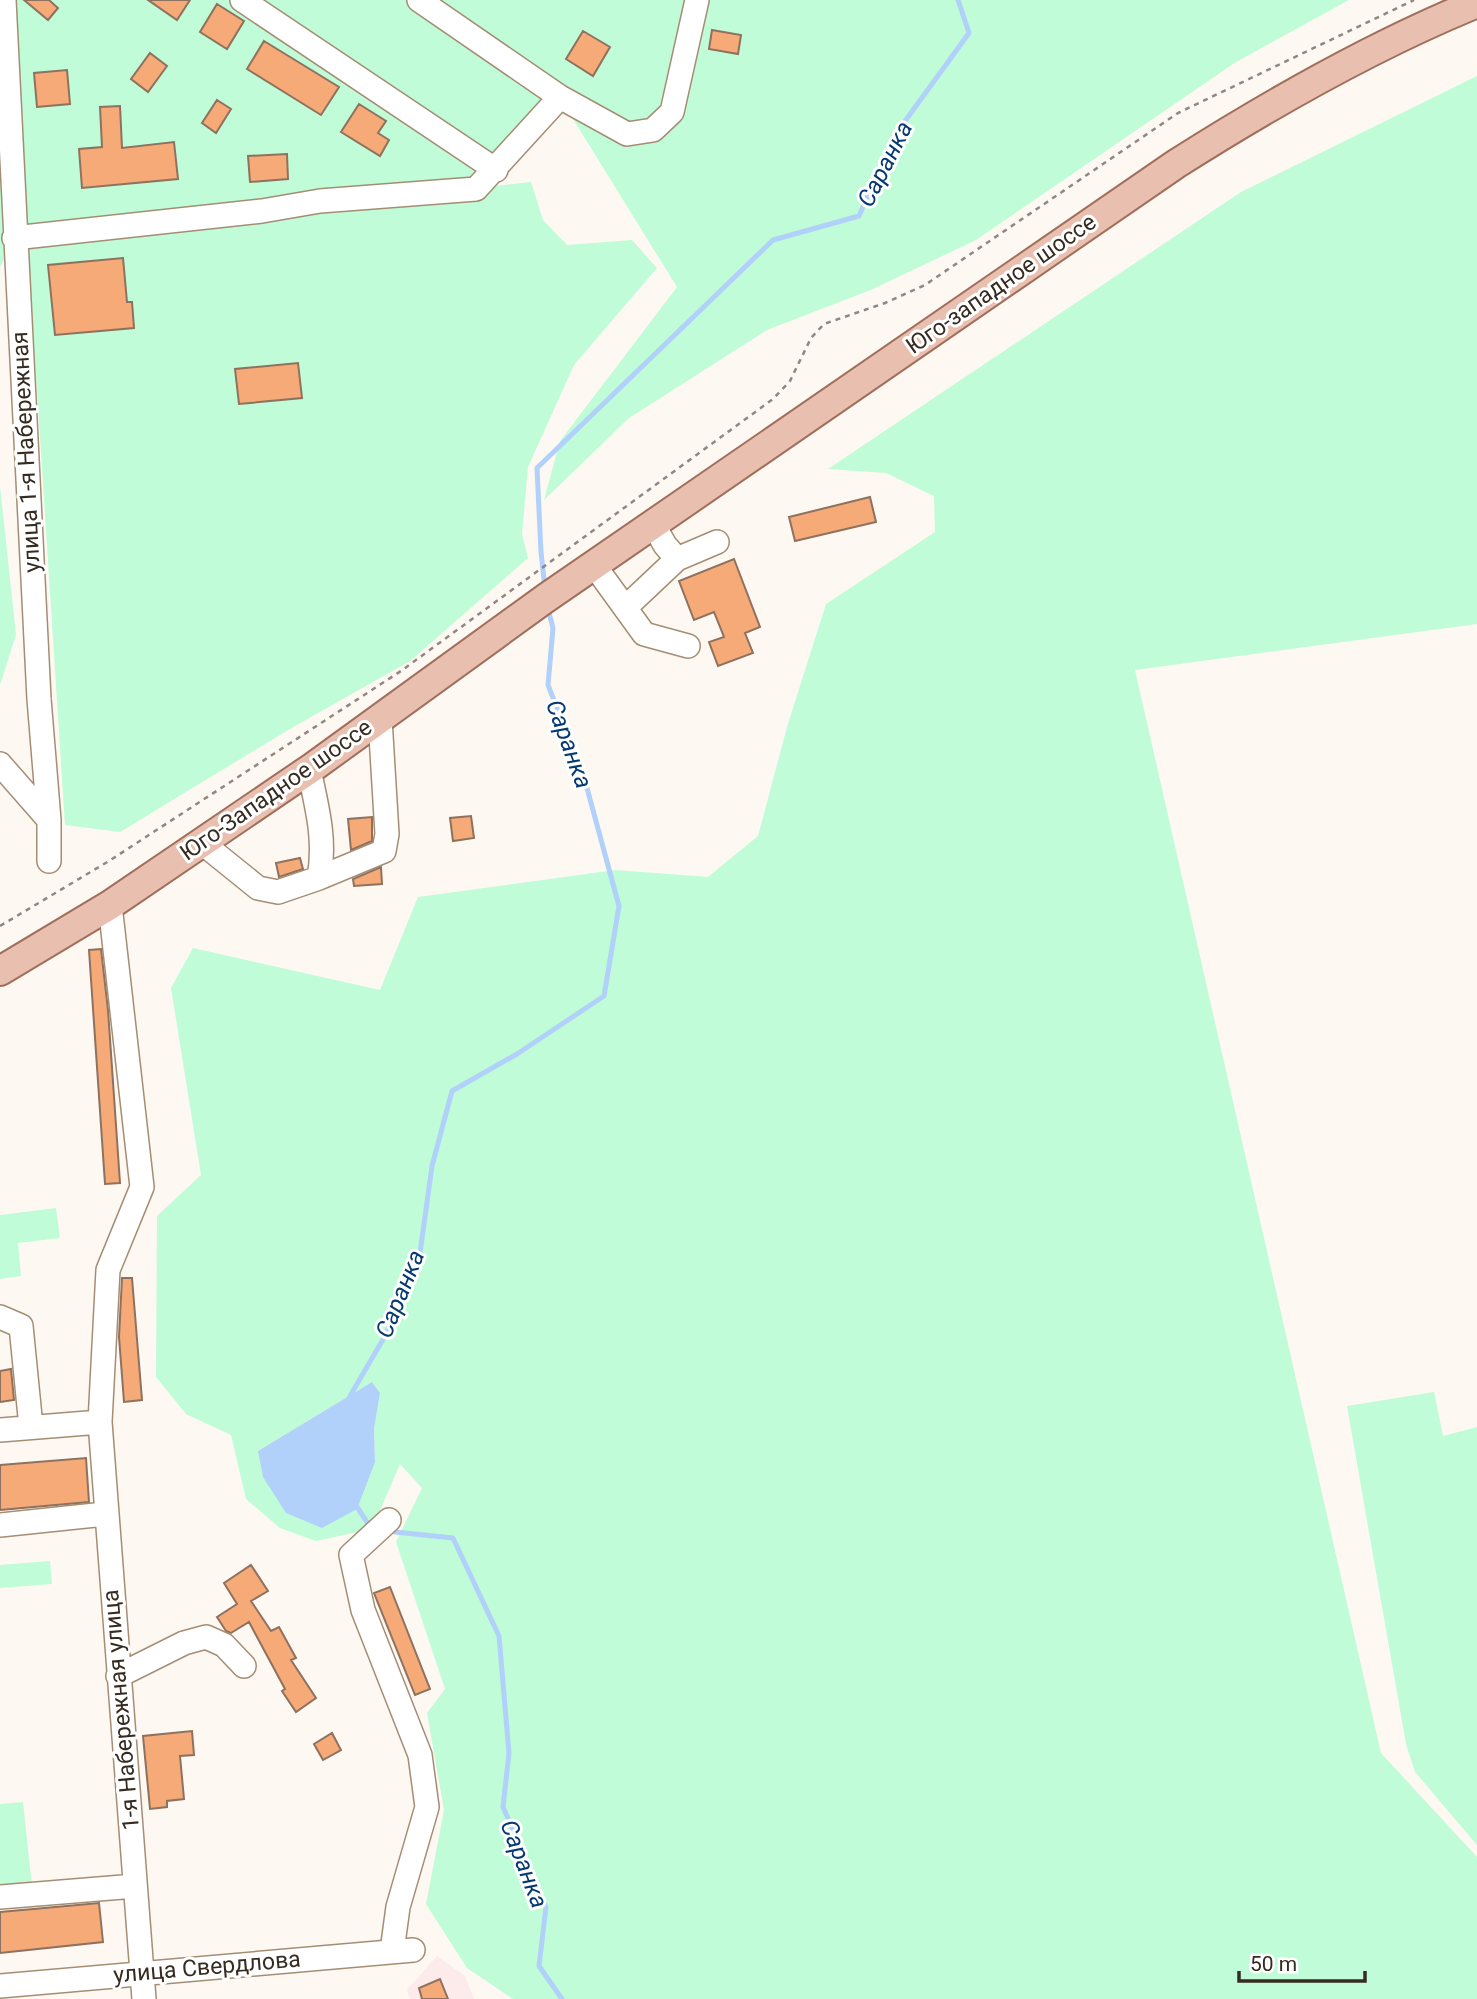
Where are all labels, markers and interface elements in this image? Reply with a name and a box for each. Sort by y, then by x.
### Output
water label: Саранка [852,117,918,211]
street label: Юго-западное шоссе [901,208,1101,360]
street label: улица 1-я Набережная [6,331,46,573]
water label: Саранка [540,696,598,792]
street label: Юго-Западное шоссе [175,714,377,866]
water label: Саранка [370,1246,430,1342]
street label: 1-я Набережная улица [97,1589,145,1831]
water label: Саранка [494,1816,554,1912]
scale bar [1239,1940,1365,1984]
street label: улица Свердлова [112,1945,302,1989]
text: 50 m [1250,1952,1297,1976]

